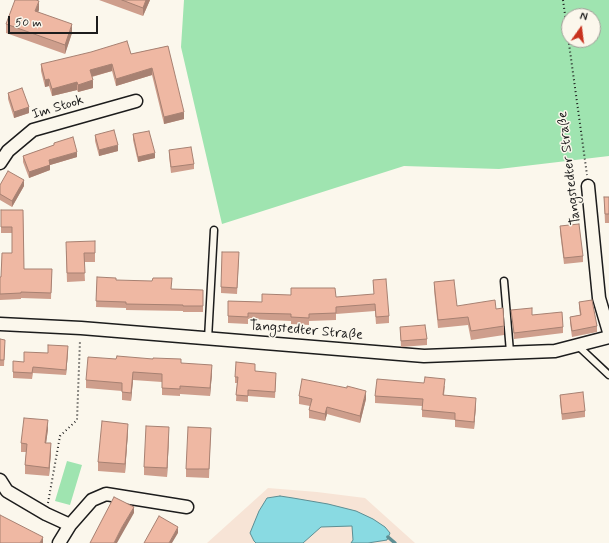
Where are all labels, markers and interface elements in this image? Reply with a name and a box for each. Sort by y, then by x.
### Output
scale bar [10,8,100,34]
north arrow [561,8,601,48]
text: N [578,10,589,25]
text: 50 m [15,15,42,31]
street label: Im Stook [30,92,86,124]
street label: Tangstedter Straße [555,110,585,226]
street label: Tangstedter Straße [248,318,364,344]

